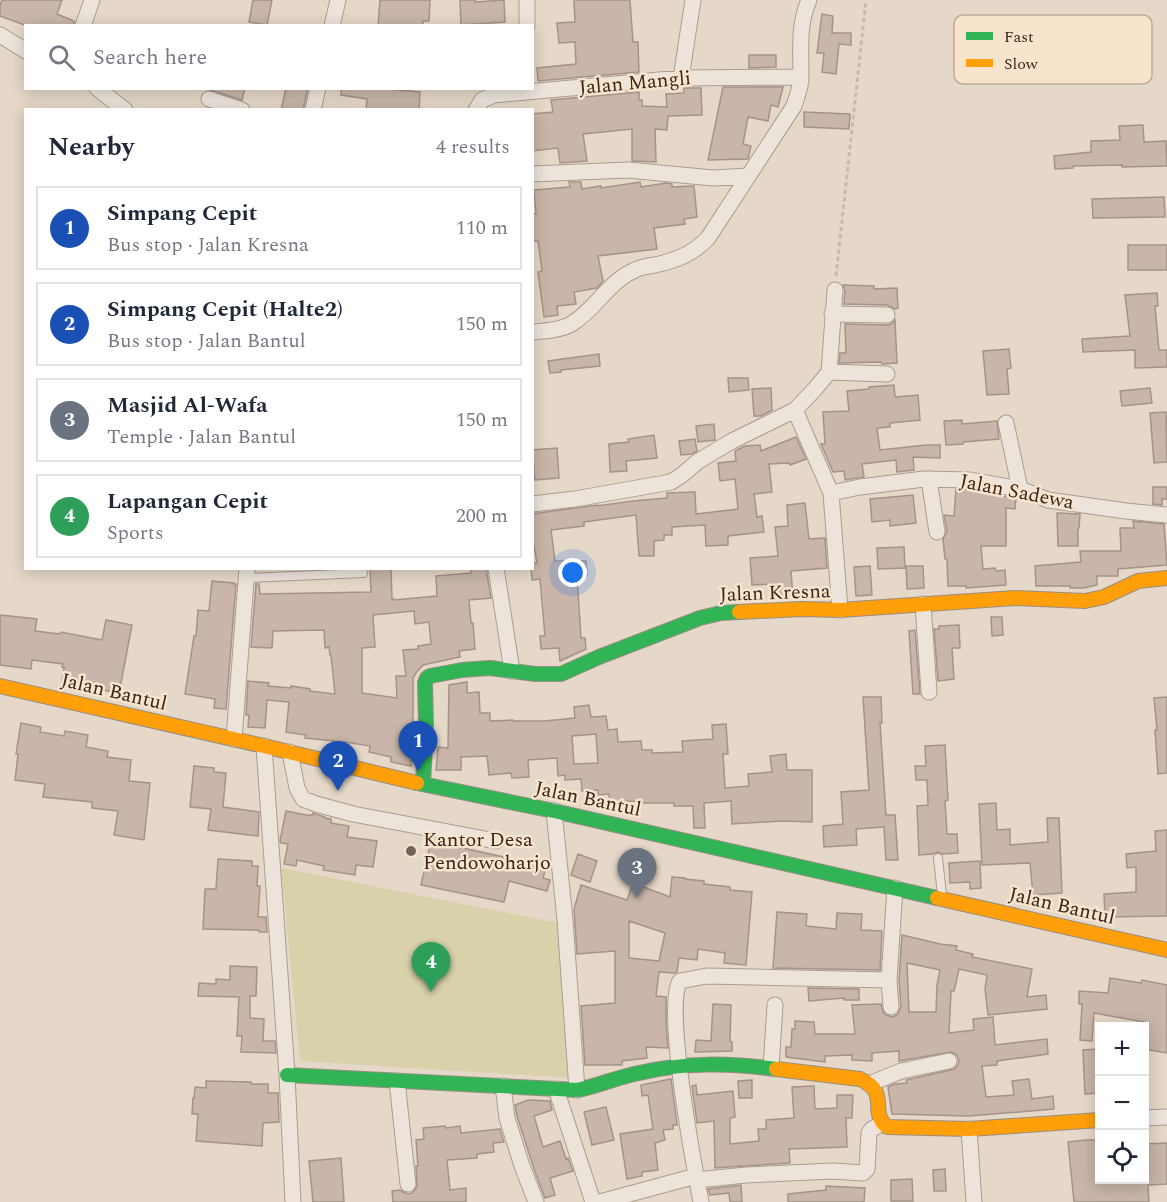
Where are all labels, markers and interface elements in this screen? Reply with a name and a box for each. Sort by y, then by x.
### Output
legend [954,15,1152,84]
search box [24,24,534,90]
text: Fast [1004,25,1034,49]
icon: search [45,41,78,74]
text: Search here [93,41,207,74]
text: Slow [1004,52,1039,76]
street label: Jalan Mangli [578,63,692,103]
text: Nearby [48,127,134,167]
text: 4 results [436,132,510,162]
text: Simpang Cepit [107,197,257,230]
text: 1 [64,213,75,243]
text: 110 m [456,213,508,243]
text: Bus stop · Jalan Kresna [107,230,309,260]
text: Simpang Cepit (Halte2) [107,293,343,326]
text: 2 [64,309,75,339]
text: 150 m [456,309,508,339]
text: Bus stop · Jalan Bantul [107,326,306,356]
text: Masjid Al-Wafa [107,389,268,422]
text: 3 [64,405,75,435]
text: 150 m [456,405,508,435]
text: Temple · Jalan Bantul [107,422,296,452]
street label: Jalan Sadewa [957,466,1077,518]
text: Lapangan Cepit [107,485,268,518]
text: 4 [64,501,75,531]
text: 200 m [456,501,508,531]
text: Sports [107,518,164,548]
your location [558,558,587,587]
street label: Jalan Kresna [719,576,831,610]
street label: Jalan Bantul [58,665,170,719]
pin: 1 [398,722,438,771]
pin: 2 [318,742,358,791]
street label: Jalan Bantul [532,773,644,825]
place label: Kantor Desa Pendowoharjo [423,825,551,878]
marker: Kantor Desa Pendowoharjo [404,844,418,858]
pin: 3 [618,848,656,898]
street label: Jalan Bantul [1006,879,1118,933]
pin: 4 [412,942,450,992]
map controls [1095,1022,1149,1184]
button: + [1095,1022,1149,1076]
button: − [1095,1076,1149,1130]
button: locate [1095,1130,1149,1184]

